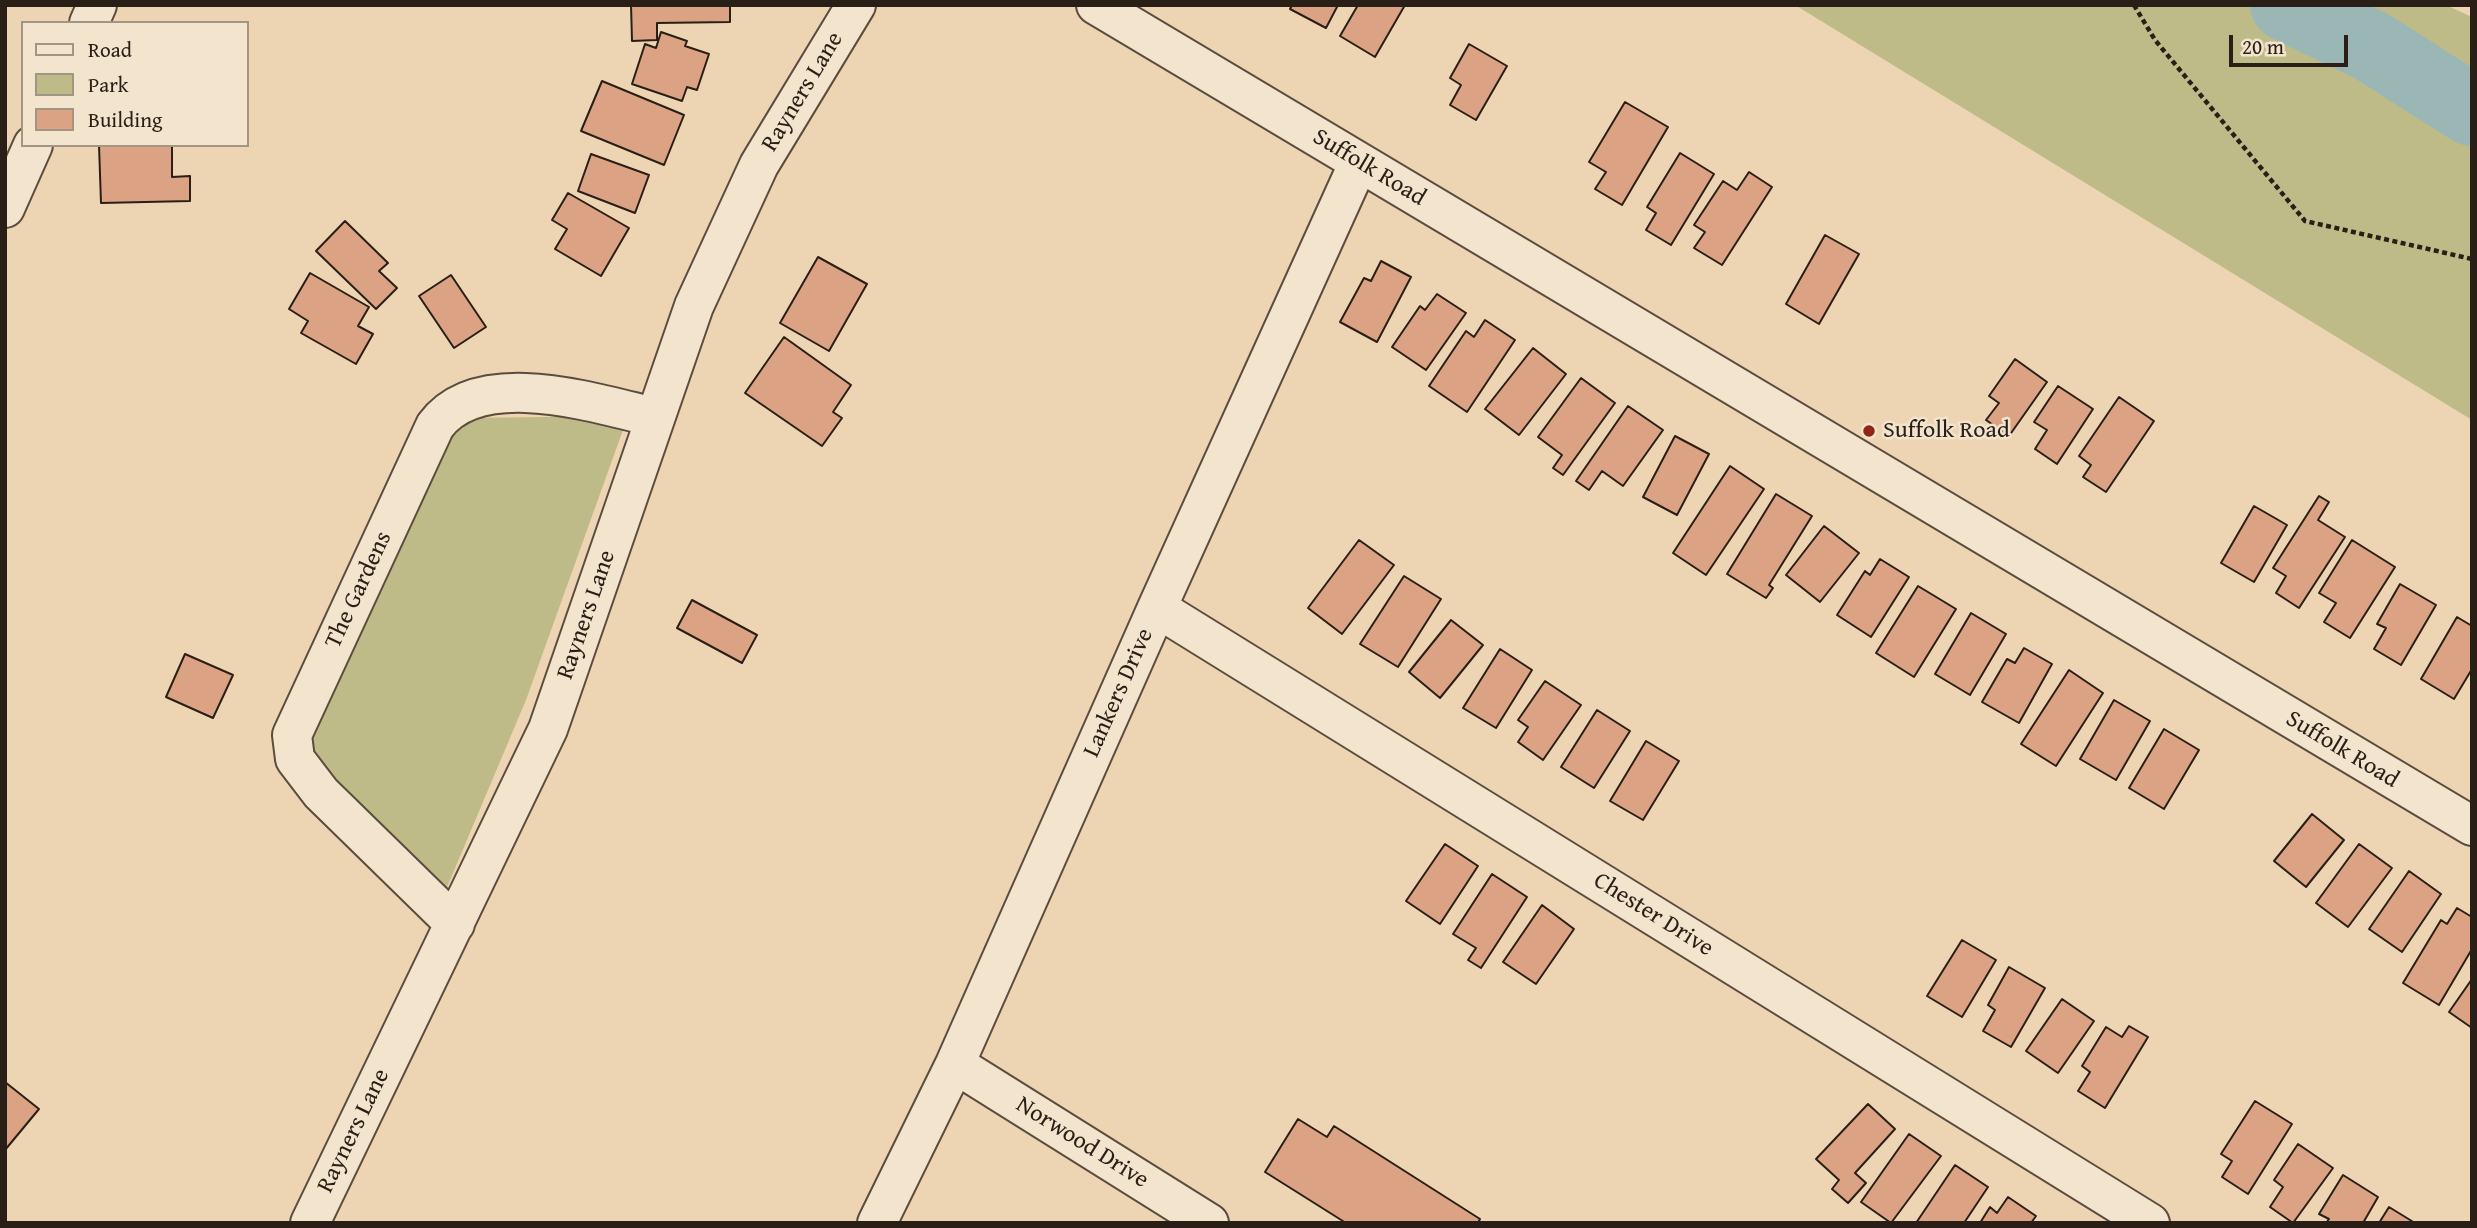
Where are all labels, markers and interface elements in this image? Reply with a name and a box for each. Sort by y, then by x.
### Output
legend [21,21,248,147]
scale bar [2232,21,2351,65]
street label: Rayners Lane [756,27,850,157]
text: 20 m [2242,31,2284,62]
text: Road [88,34,132,65]
text: Park [88,69,129,100]
text: Building [88,104,162,135]
street label: Suffolk Road [1307,123,1431,213]
place label: Suffolk Road [1883,417,2010,445]
marker: Suffolk Road [1861,423,1877,439]
street label: The Gardens [319,527,399,653]
street label: Rayners Lane [552,547,622,683]
street label: Lankers Drive [1078,624,1160,762]
street label: Suffolk Road [2280,705,2404,795]
street label: Chester Drive [1588,867,1718,963]
street label: Rayners Lane [312,1064,396,1198]
street label: Norwood Drive [1010,1091,1154,1195]

